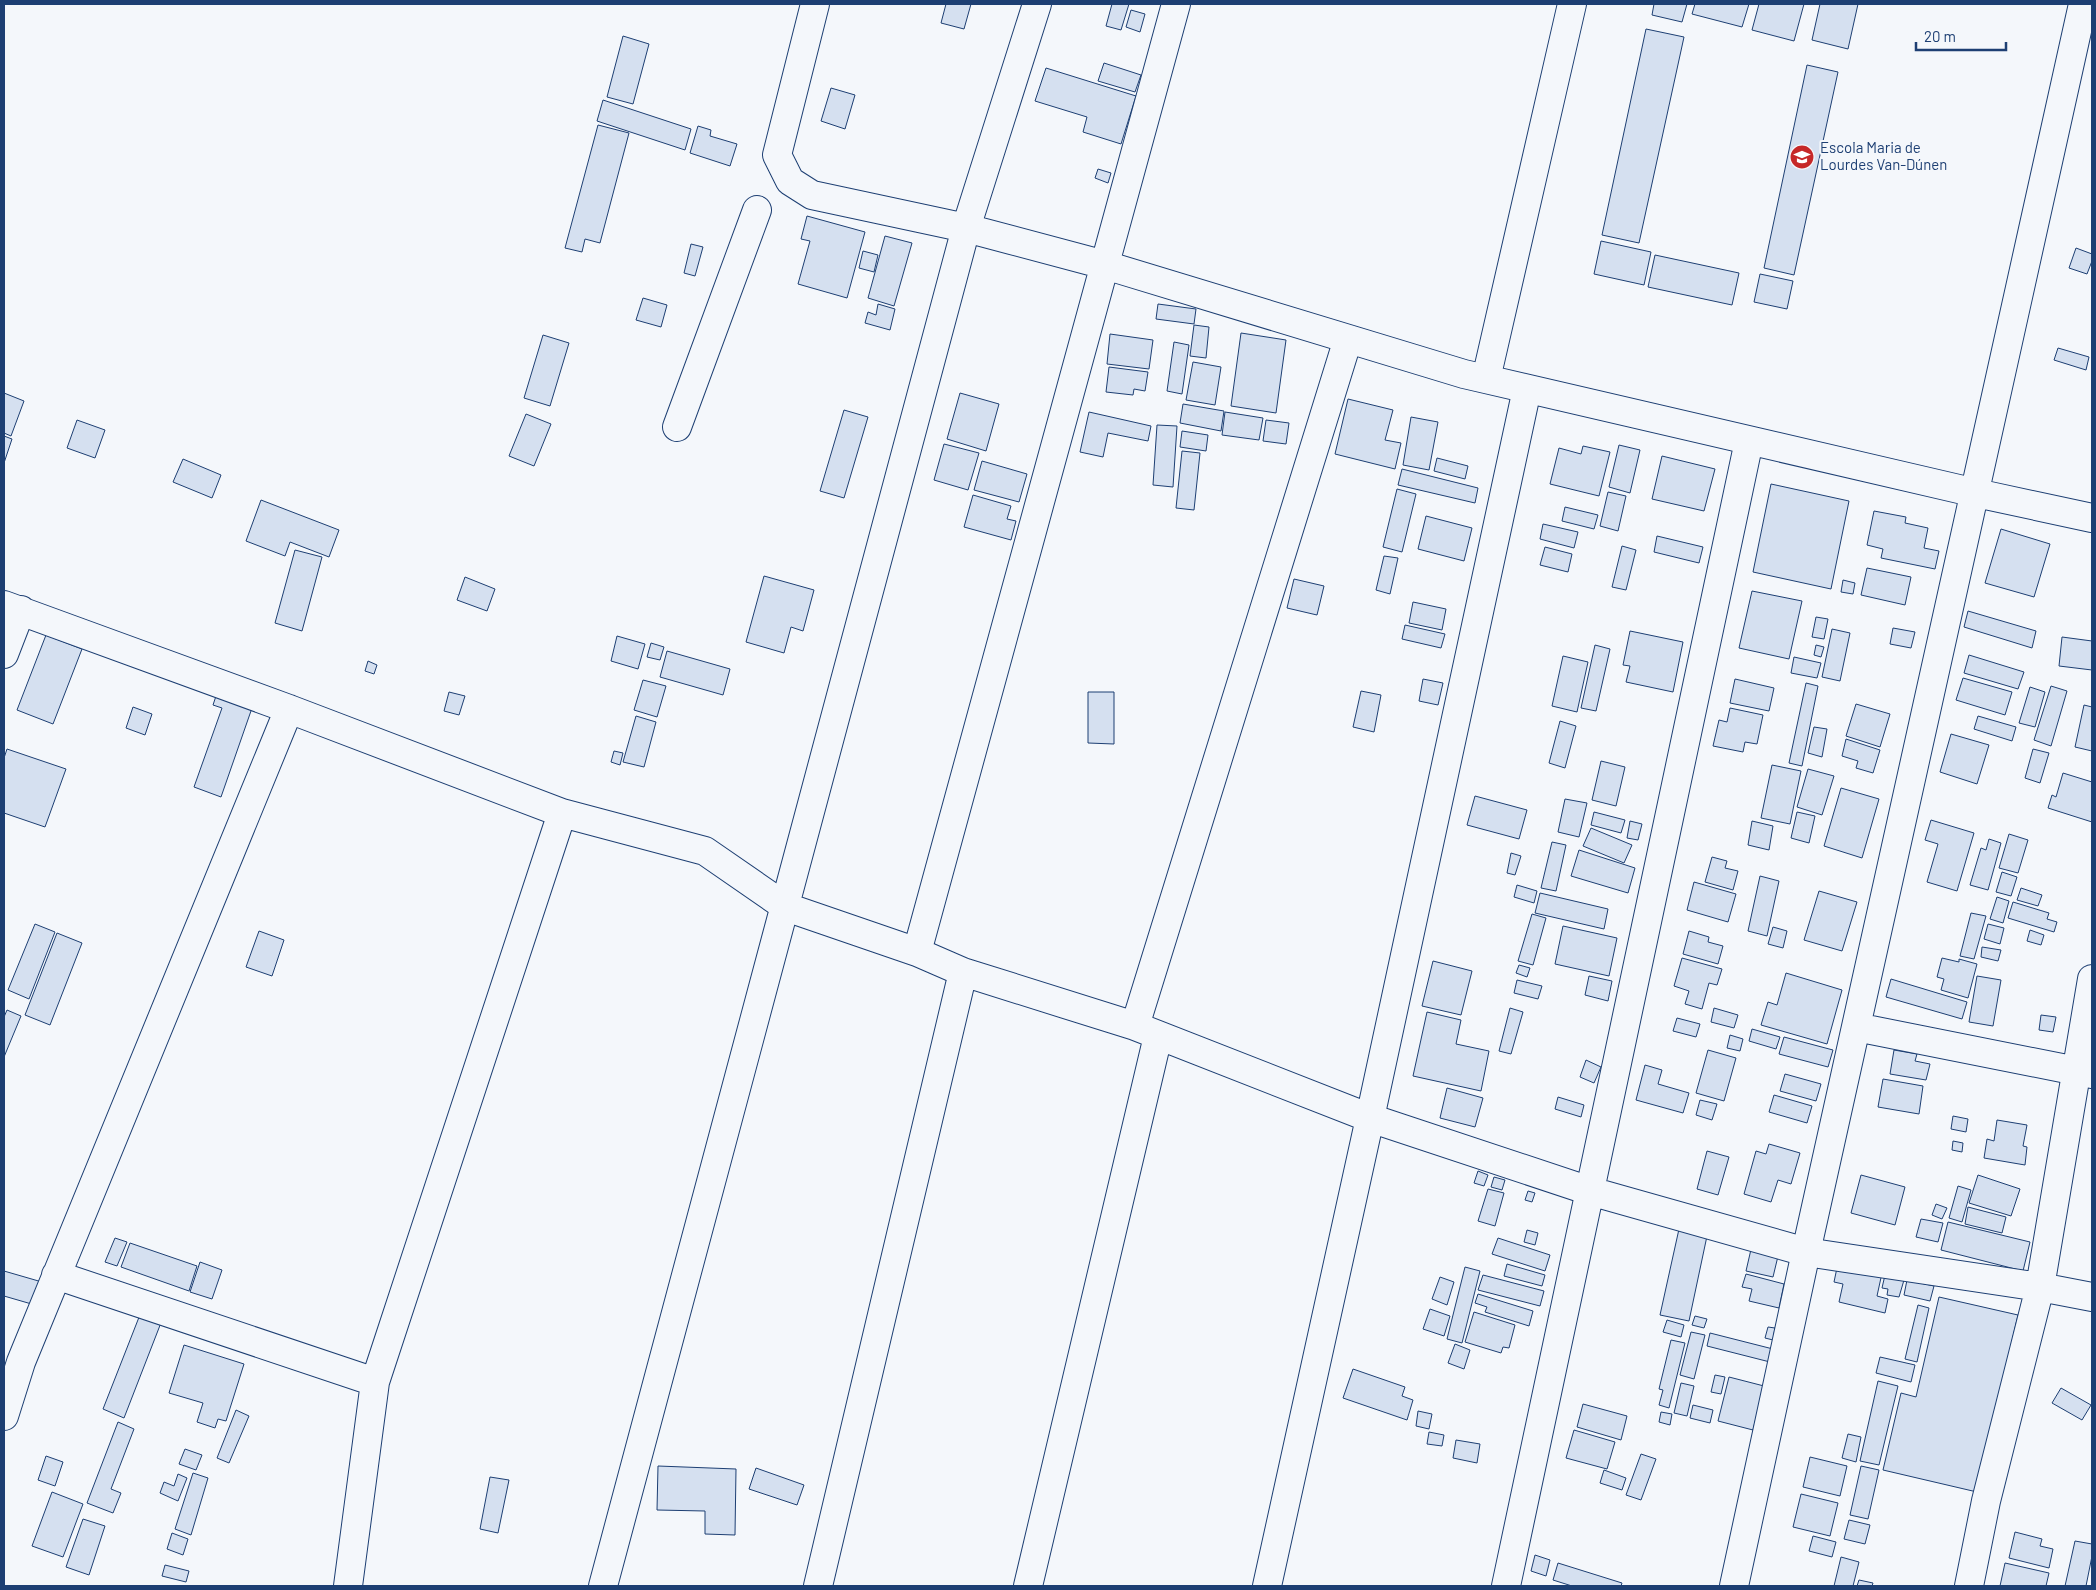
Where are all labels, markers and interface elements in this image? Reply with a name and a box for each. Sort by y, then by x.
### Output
scale bar [1916,20,2006,52]
text: 20 m [1924,27,1956,45]
place label: Escola Maria de Lourdes Van-Dúnen [1820,138,1947,173]
school or university icon: Escola Maria de Lourdes Van-Dúnen [1789,144,1815,170]

